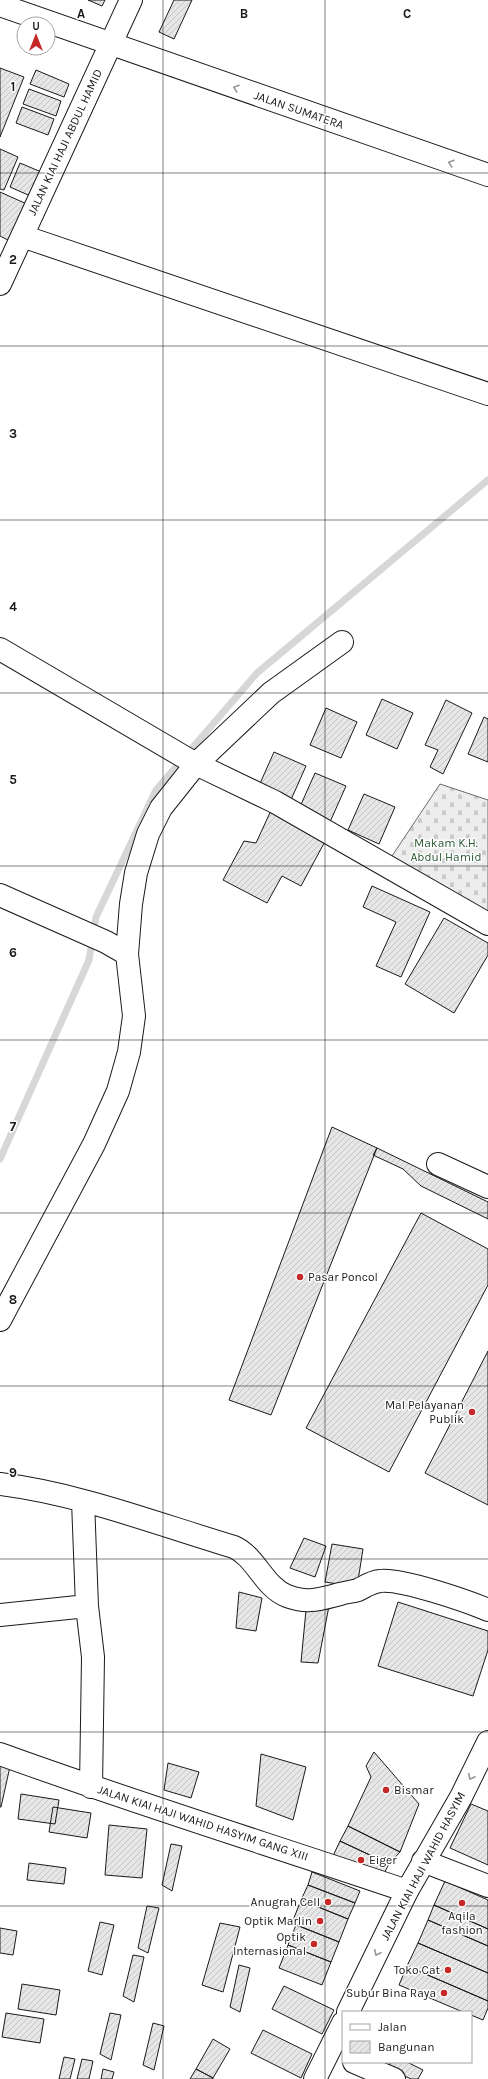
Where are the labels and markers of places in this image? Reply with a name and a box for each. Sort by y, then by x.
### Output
place label: Pasar Poncol [308,1270,378,1284]
marker: Pasar Poncol [295,1272,305,1282]
place label: Mal Pelayanan Publik [385,1398,464,1426]
marker: Mal Pelayanan Publik [467,1407,477,1417]
place label: Bismar [394,1783,434,1797]
marker: Bismar [381,1785,391,1795]
place label: Eiger [369,1853,397,1867]
marker: Eiger [356,1855,366,1865]
place label: Anugrah Cell [251,1895,320,1909]
marker: Anugrah Cell [323,1897,333,1907]
marker: Aqila fashion [457,1898,467,1908]
place label: Aqila fashion [441,1909,483,1937]
place label: Optik Marlin [244,1914,312,1928]
marker: Optik Marlin [315,1916,325,1926]
place label: Optik Internasional [233,1930,306,1958]
marker: Optik Internasional [309,1939,319,1949]
place label: Toko Cat [394,1963,440,1977]
marker: Toko Cat [443,1965,453,1975]
place label: Subur Bina Raya [346,1986,436,2000]
marker: Subur Bina Raya [439,1988,449,1998]

